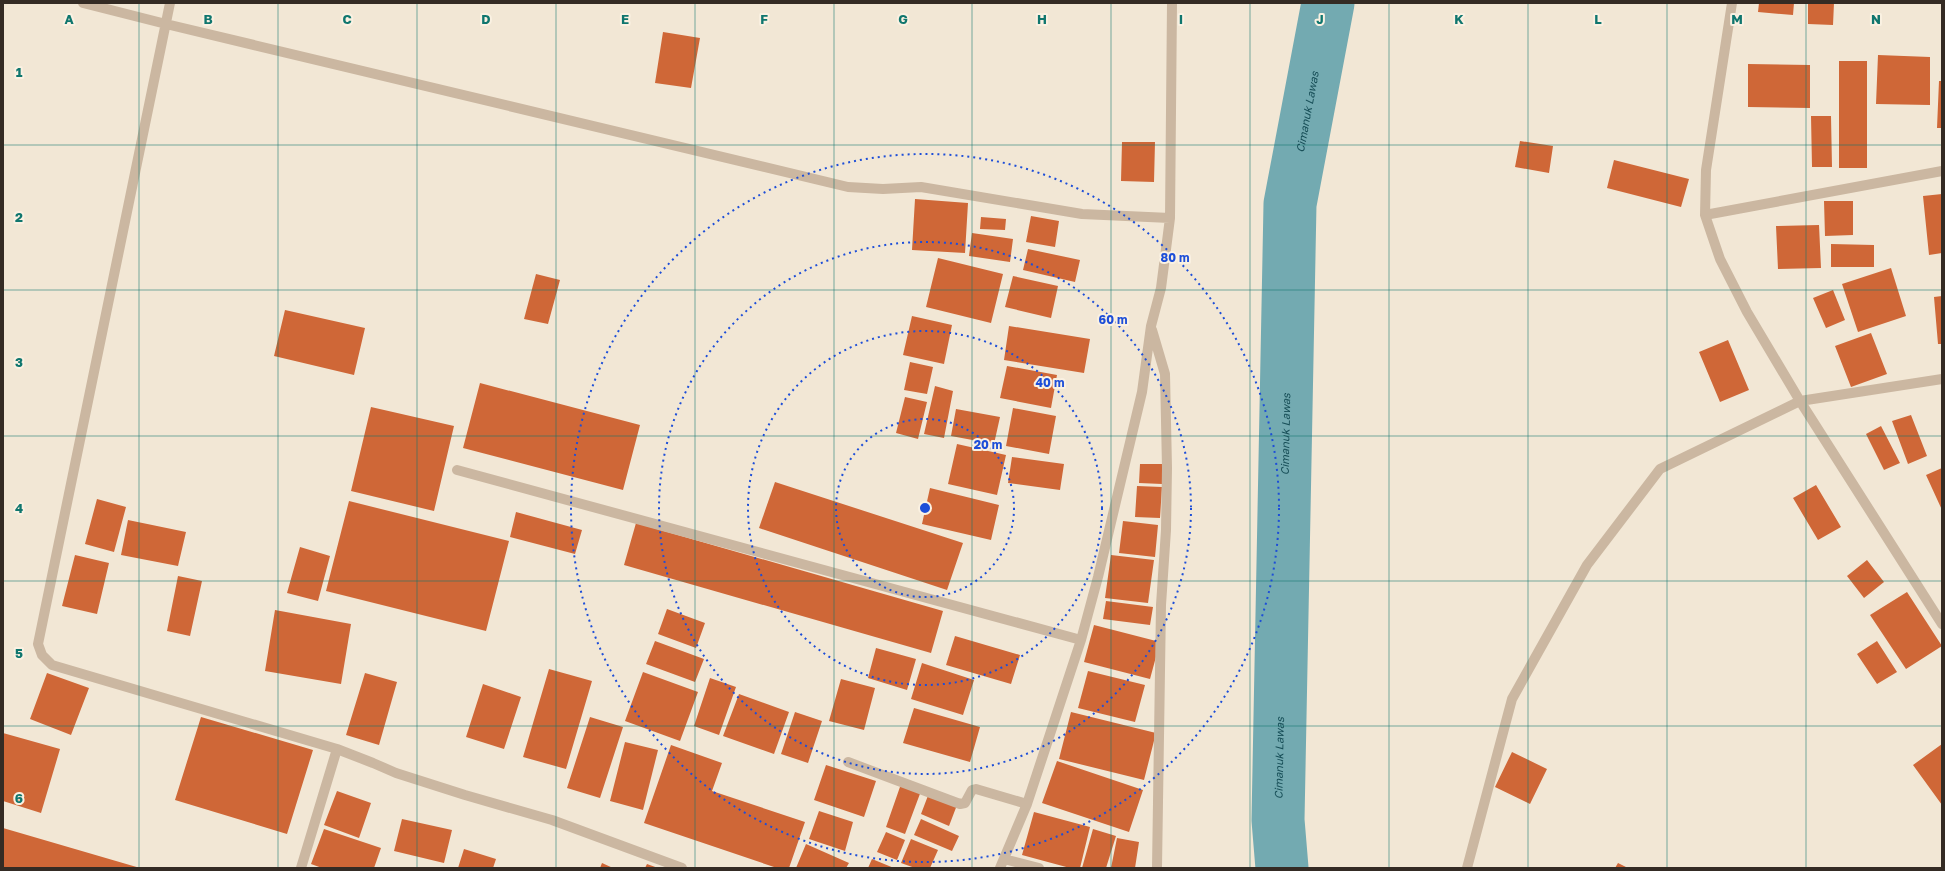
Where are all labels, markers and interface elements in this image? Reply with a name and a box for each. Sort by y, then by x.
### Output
text: A [64,11,74,27]
text: B [203,11,213,27]
text: C [342,11,352,27]
text: D [481,11,491,27]
text: E [621,11,629,27]
text: F [760,11,768,27]
text: G [898,11,908,27]
text: H [1037,11,1047,27]
text: I [1179,11,1183,27]
text: J [1316,11,1324,27]
text: K [1454,11,1464,27]
text: L [1594,11,1602,27]
text: M [1731,11,1743,27]
text: N [1871,11,1881,27]
text: 1 [16,64,23,80]
water label: Cimanuk Lawas [1293,69,1321,153]
text: 2 [15,209,23,225]
text: 80 m [1161,250,1189,265]
text: 60 m [1099,312,1127,327]
text: 3 [15,354,23,370]
text: 40 m [1036,375,1064,390]
water label: Cimanuk Lawas [1278,392,1292,475]
text: 20 m [974,437,1002,452]
text: 4 [15,500,23,516]
centre of rings [918,501,932,515]
text: 5 [15,645,23,661]
water label: Cimanuk Lawas [1271,716,1286,799]
text: 6 [15,790,23,806]

